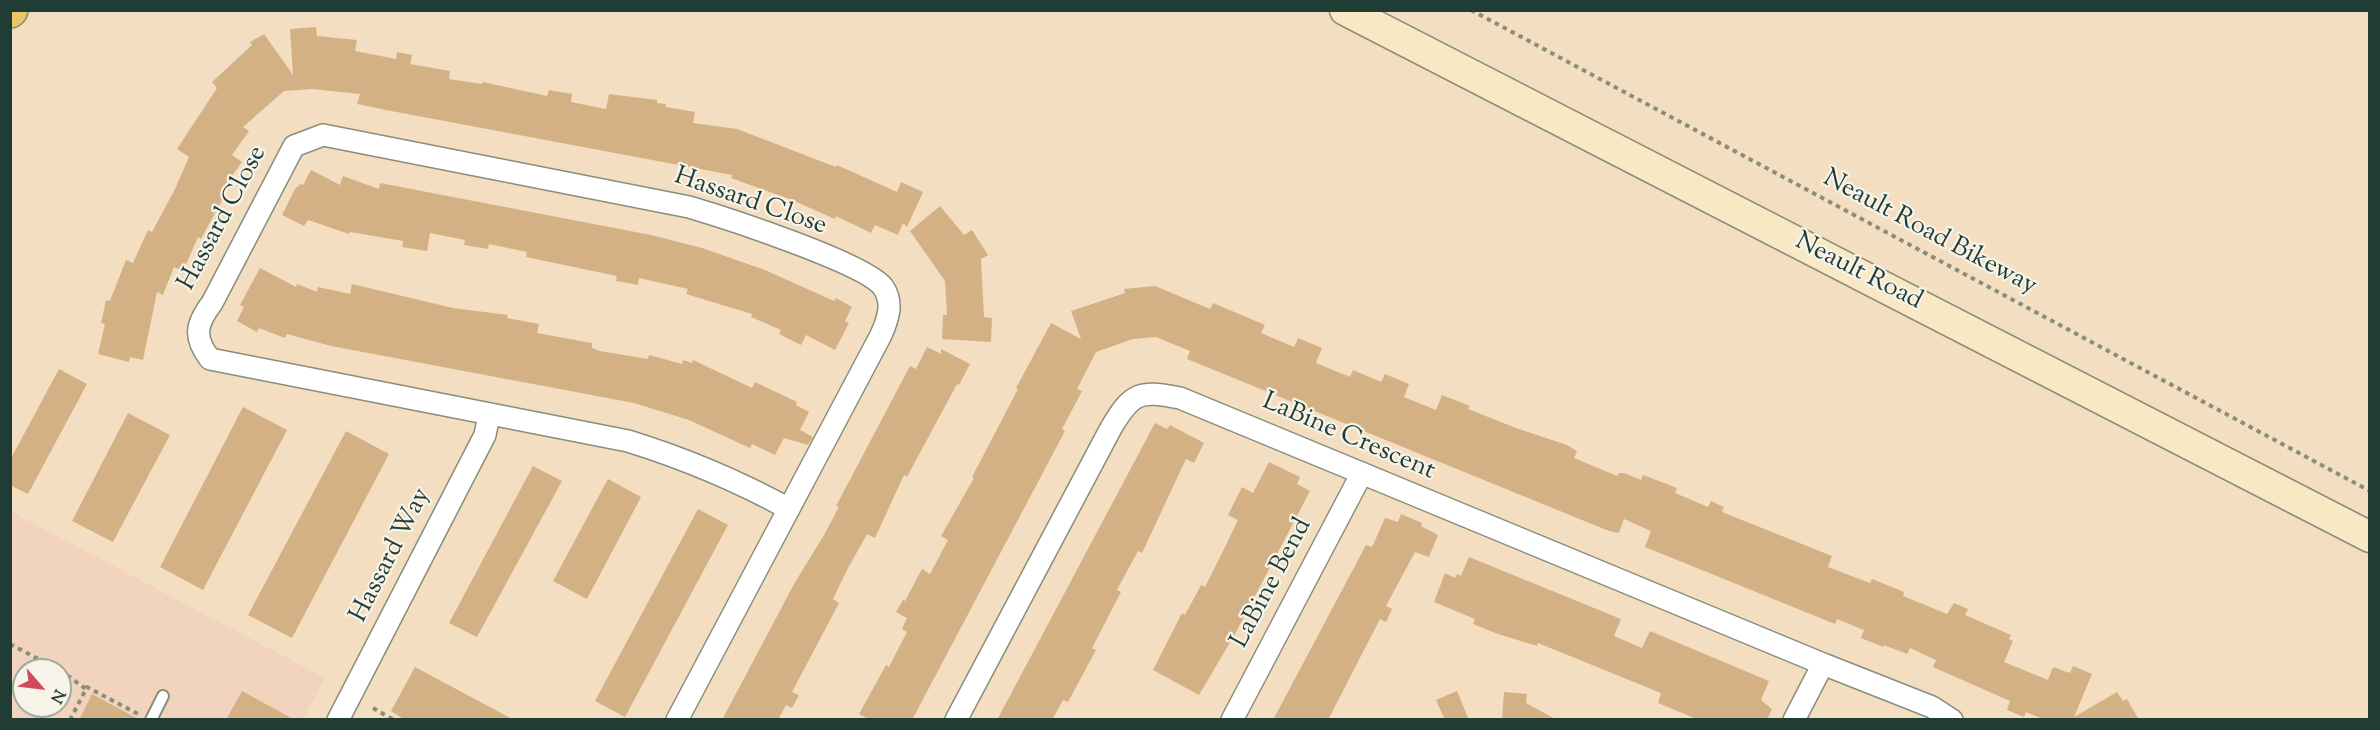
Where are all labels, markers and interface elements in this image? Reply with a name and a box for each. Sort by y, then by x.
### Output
street label: Hassard Close [173,141,275,297]
street label: Hassard Close [670,162,830,244]
street label: Neault Road Bikeway [1817,164,2041,304]
street label: Neault Road [1789,228,1927,318]
street label: LaBine Crescent [1257,388,1439,488]
street label: Hassard Way [345,484,439,628]
street label: LaBine Bend [1226,514,1320,654]
north arrow [12,658,72,718]
text: N [43,685,70,707]

